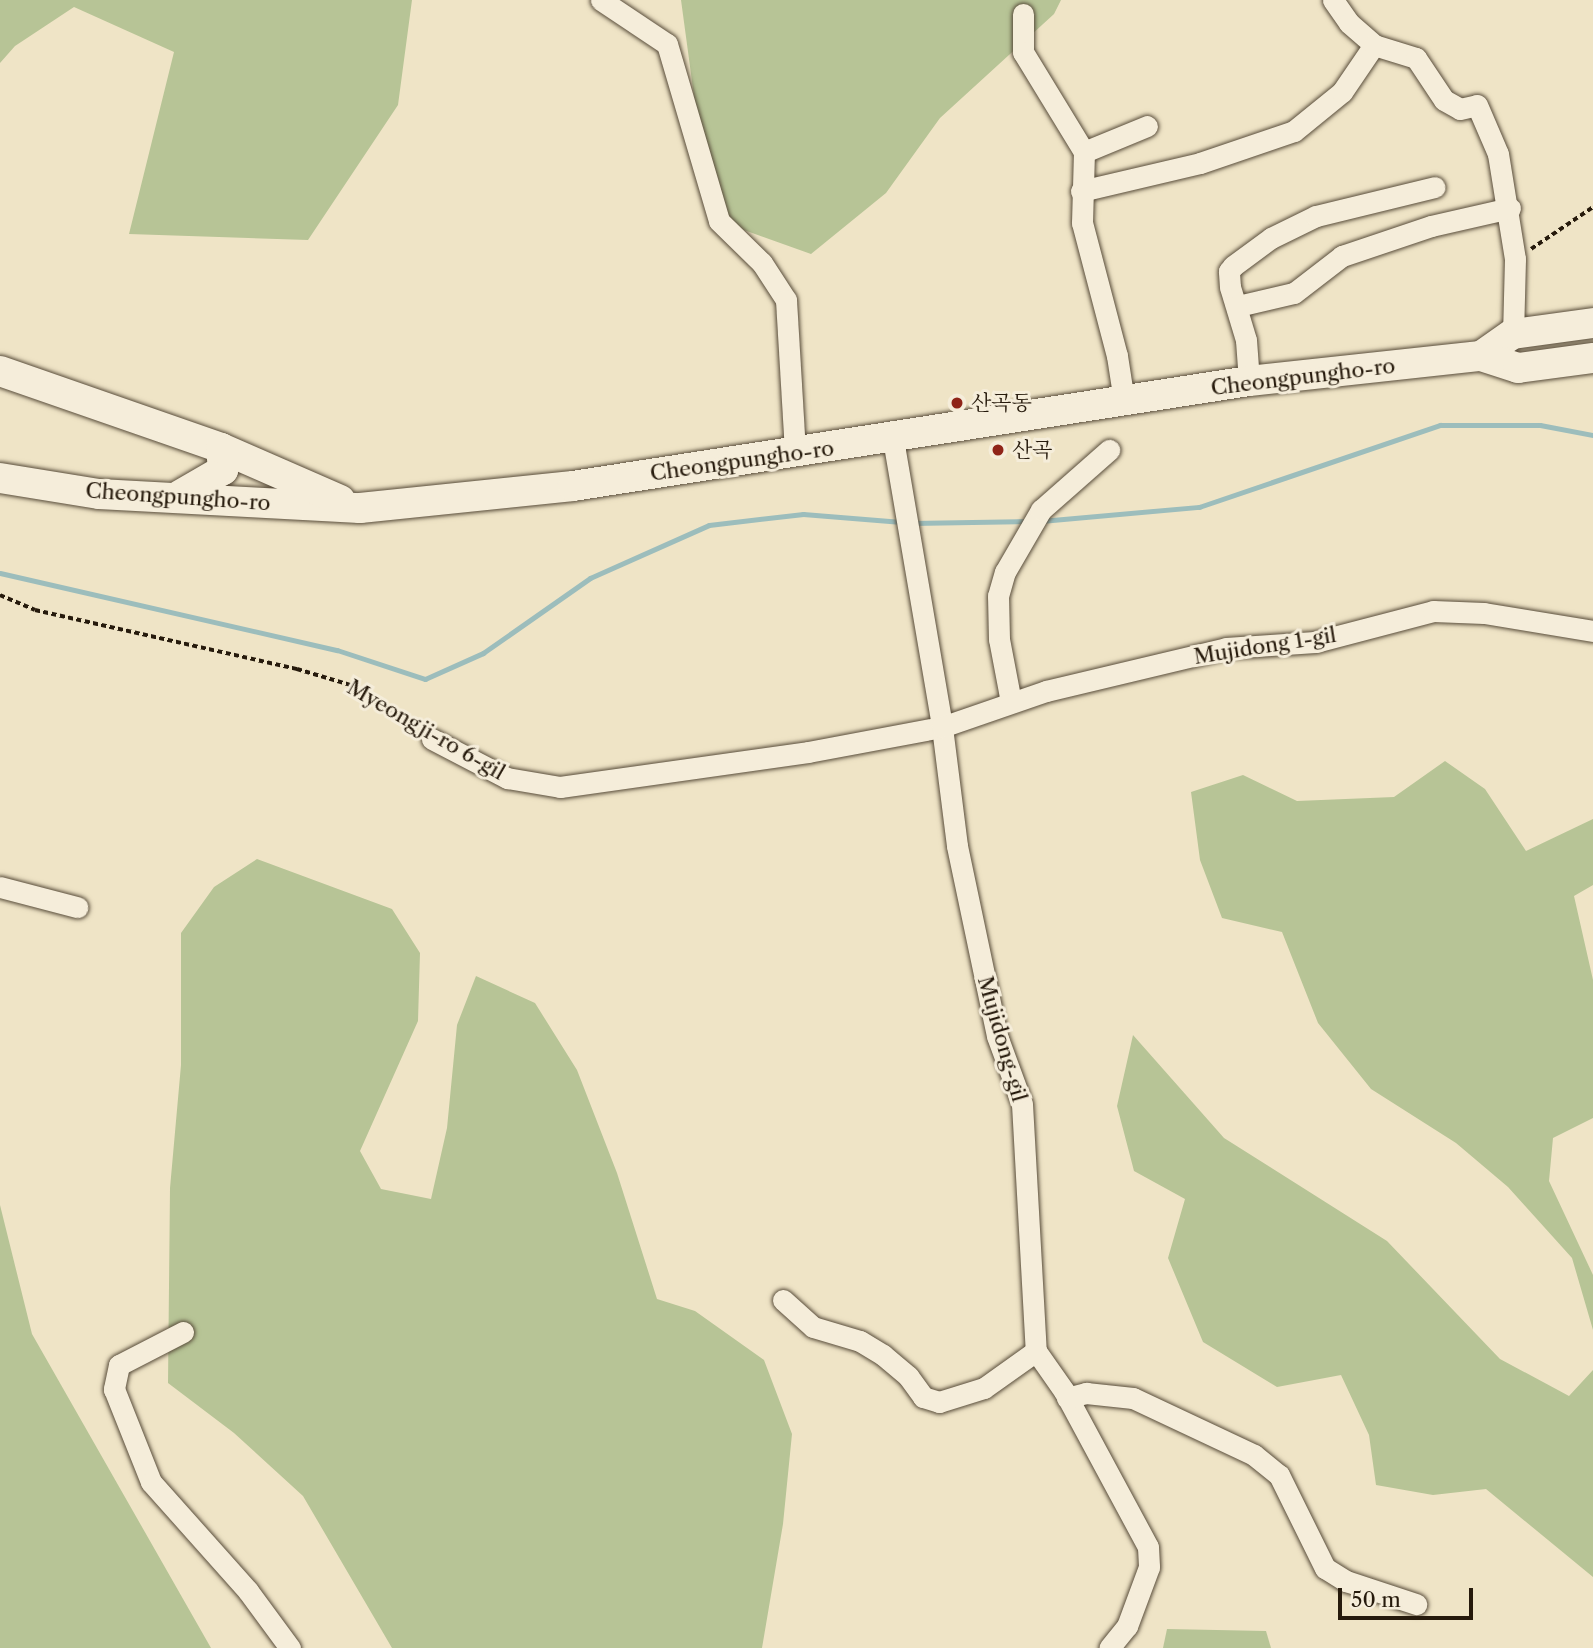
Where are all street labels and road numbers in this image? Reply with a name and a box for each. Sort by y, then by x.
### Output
street label: Cheongpungho-ro [1209,353,1397,401]
street label: Cheongpungho-ro [648,436,836,486]
street label: Cheongpungho-ro [85,478,271,516]
street label: Mujidong 1-gil [1192,622,1338,670]
street label: Myeongji-ro 6-gil [343,675,509,785]
street label: Mujidong-gil [972,973,1032,1105]

